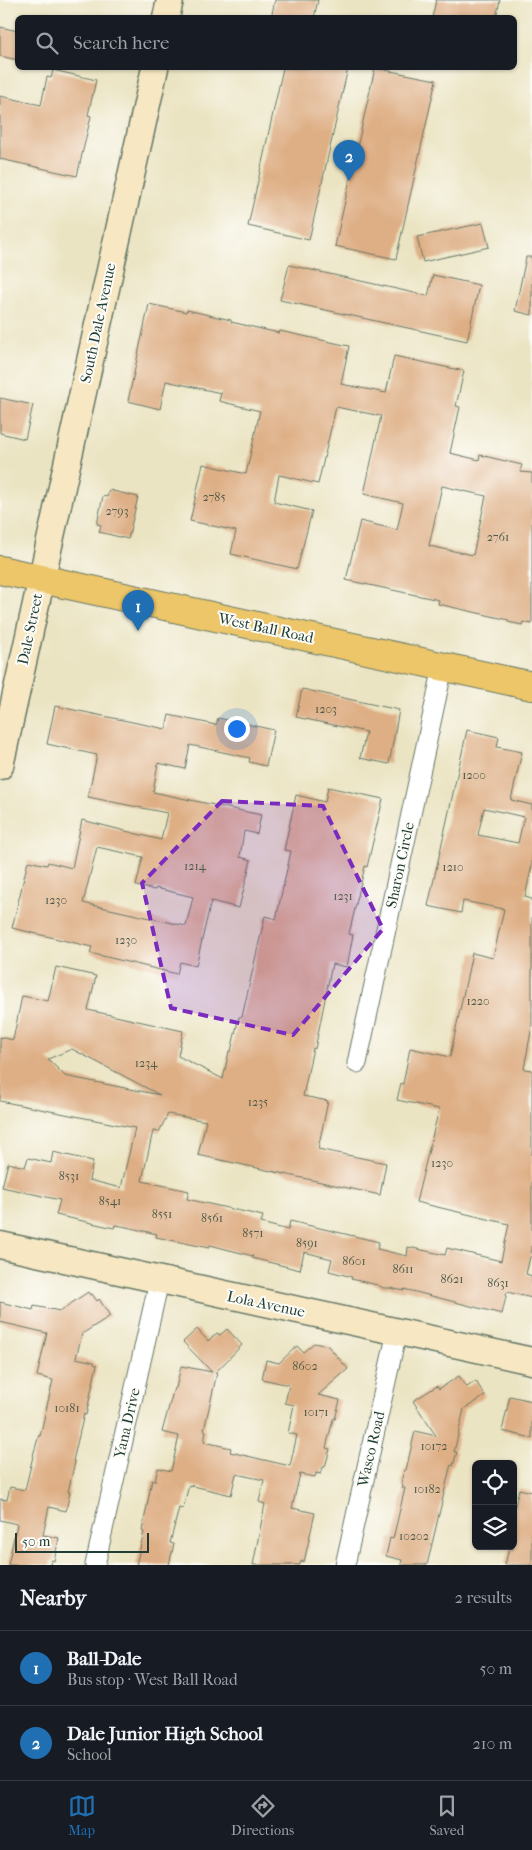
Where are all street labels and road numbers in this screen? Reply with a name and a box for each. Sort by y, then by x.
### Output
street label: South Dale Avenue [77,261,120,385]
street label: Dale Street [14,591,46,666]
street label: West Ball Road [216,609,316,647]
street label: Sharon Circle [382,820,418,910]
street label: Lola Avenue [225,1287,307,1321]
street label: Yana Drive [110,1386,144,1461]
street label: Wasco Road [353,1409,389,1490]

